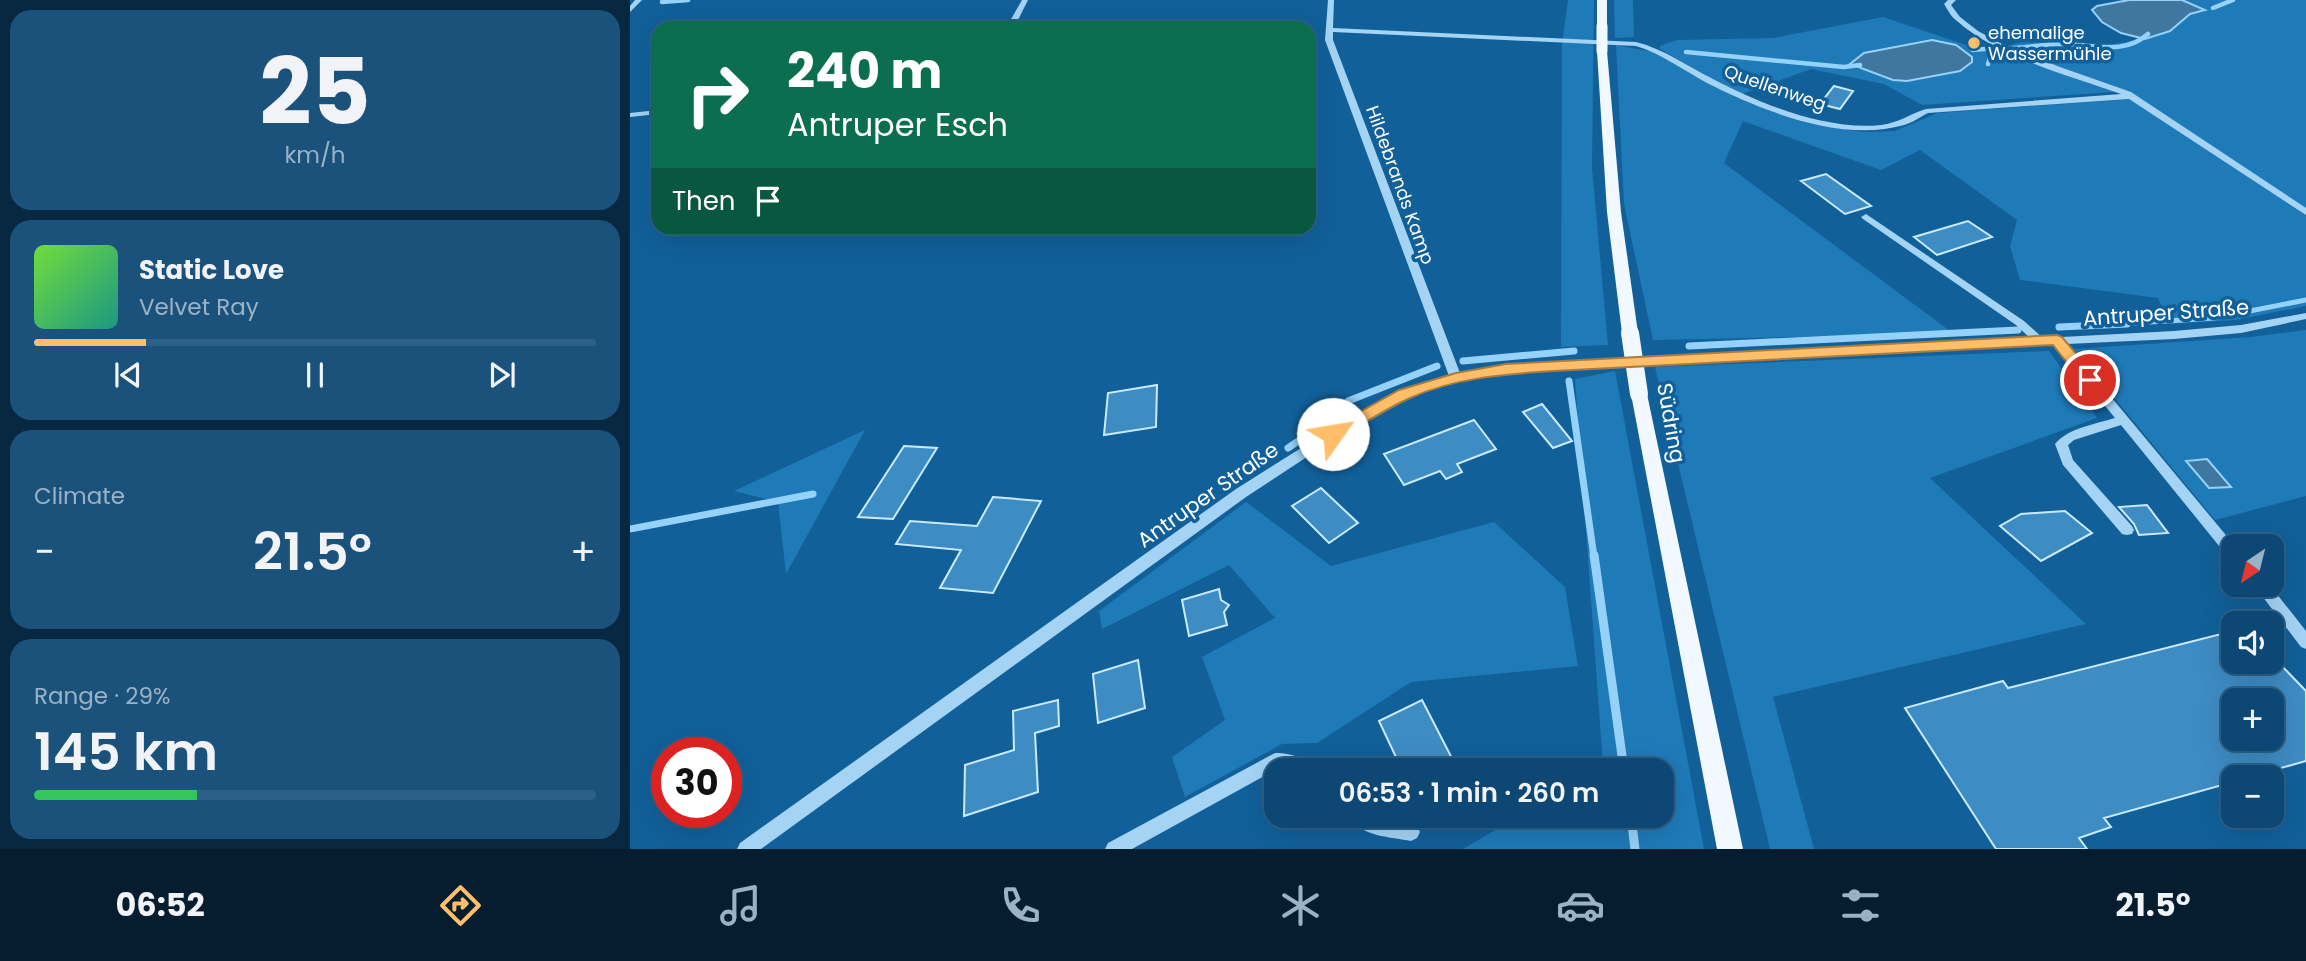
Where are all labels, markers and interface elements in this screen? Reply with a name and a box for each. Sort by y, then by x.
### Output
place label: ehemalige Wassermühle [1988,20,2112,66]
text: 25 [259,28,371,156]
marker: ehemalige Wassermühle [1966,35,1982,51]
text: 240 m [787,37,942,105]
icon: right [672,49,763,140]
street label: Quellenweg [1721,58,1830,117]
text: Antruper Esch [787,102,1008,147]
street label: Hildebrands Kamp [1360,102,1441,268]
text: km/h [284,139,346,171]
icon: arrive [749,182,787,220]
text: Then [672,183,735,219]
text: Static Love [139,252,284,288]
text: Velvet Ray [139,291,259,323]
street label: Antruper Straße [2082,292,2250,333]
pin [2060,350,2120,410]
icon: previous [109,356,147,394]
icon: pause [296,356,334,394]
icon: next [483,356,521,394]
icon: arrive [2071,361,2109,399]
street label: Südring [1650,381,1693,465]
position arrow [1296,397,1370,471]
street label: Antruper Straße [1131,435,1284,554]
text: Climate [34,480,125,512]
text: 21.5° [253,515,372,588]
text: − [34,525,55,578]
text: + [570,525,596,578]
north arrow [2221,534,2284,597]
map controls [2221,534,2284,828]
button: sound [2221,611,2284,674]
text: Range · 29% [34,680,170,712]
button: + [2221,688,2284,751]
text: 145 km [34,715,218,788]
speed limit sign: 30 [651,737,742,828]
button: − [2221,765,2284,828]
text: 06:53 · 1 min · 260 m [1339,775,1599,811]
icon: directions [436,881,485,930]
icon: music [716,881,765,930]
icon: phone [996,881,1045,930]
icon: climate [1276,881,1325,930]
icon: car [1556,881,1605,930]
icon: filters [1836,881,1885,930]
text: 06:52 [115,882,205,927]
text: 21.5° [2116,882,2191,927]

